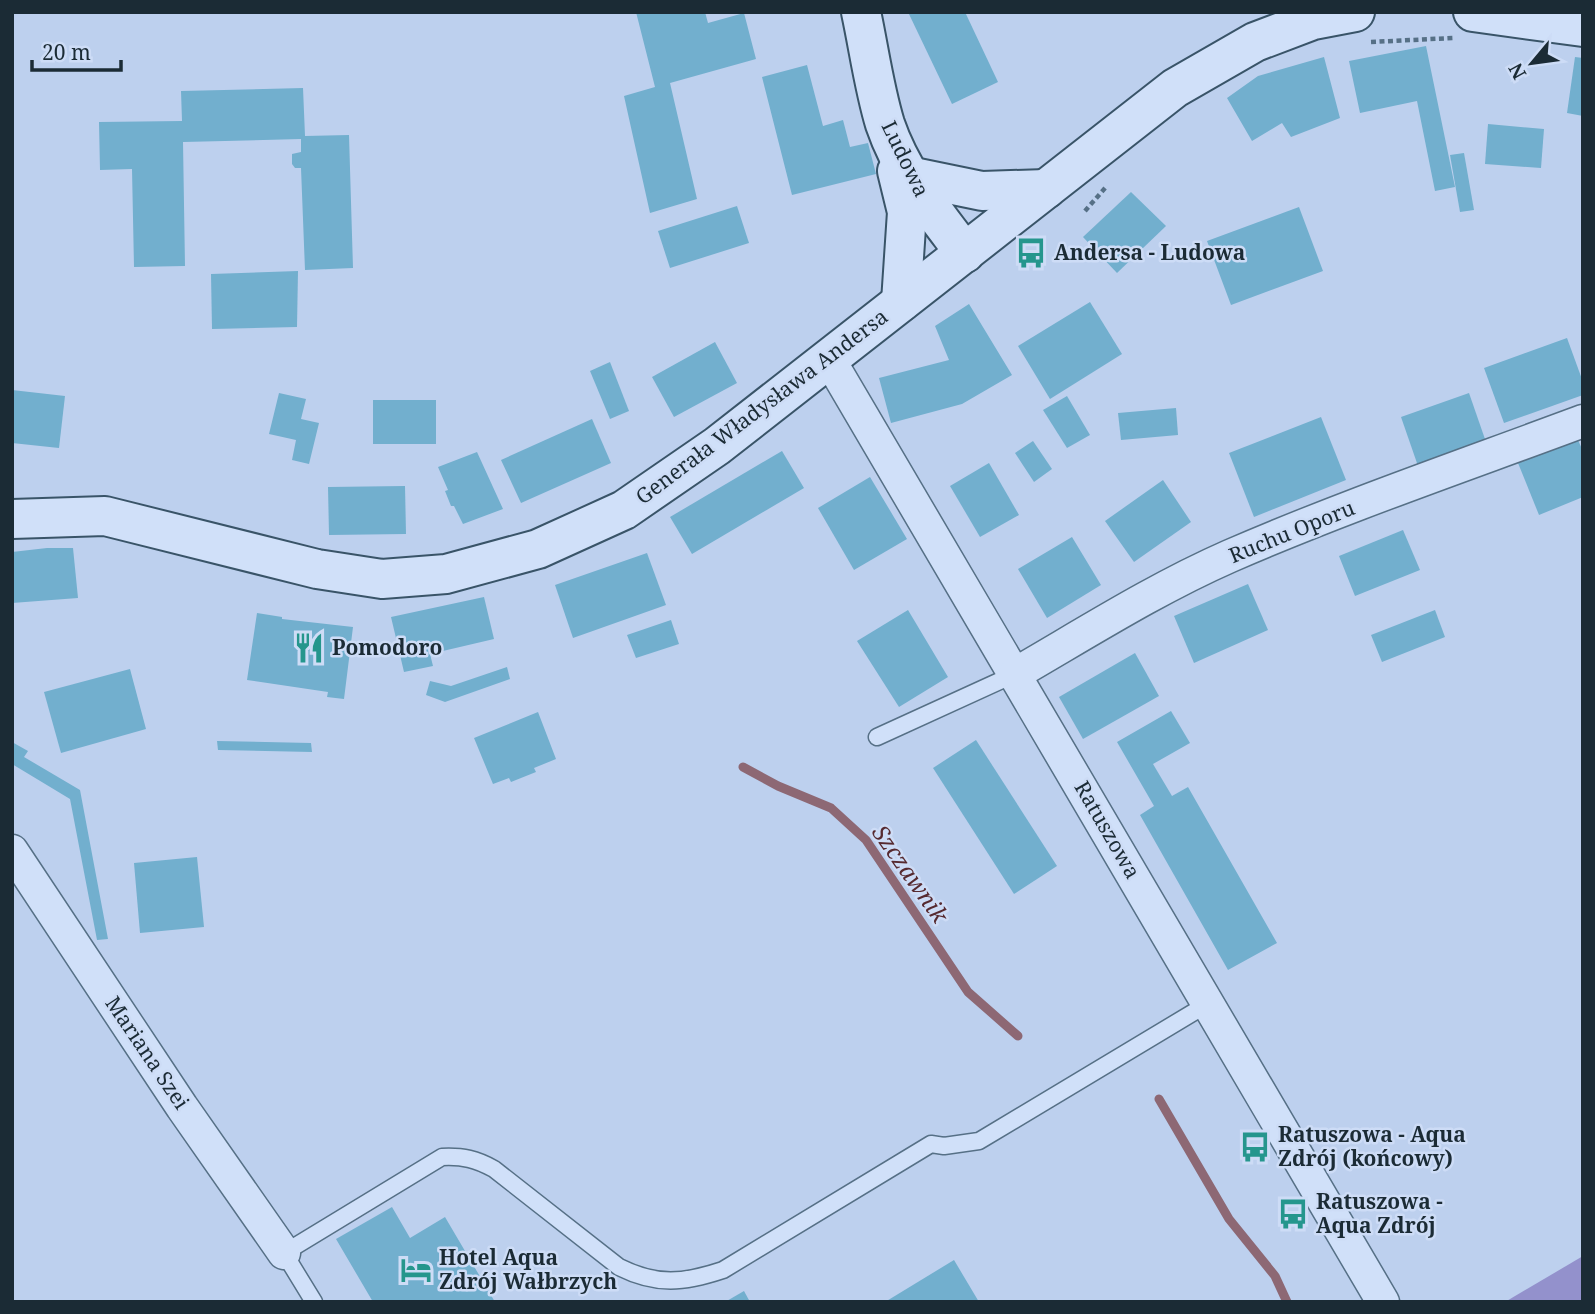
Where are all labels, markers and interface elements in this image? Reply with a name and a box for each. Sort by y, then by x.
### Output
scale bar [32,28,121,72]
north arrow [1497,28,1567,98]
text: 20 m [42,38,91,66]
text: N [1502,58,1532,84]
street label: Ludowa [875,116,936,201]
bus stop icon: Andersa - Ludowa [1014,236,1048,270]
place label: Andersa - Ludowa [1054,238,1245,266]
street label: Generała Władysława Andersa [630,302,893,510]
street label: Ruchu Oporu [1225,493,1359,569]
restaurant icon: Pomodoro [292,631,326,665]
place label: Pomodoro [332,633,442,661]
street label: Ratuszowa [1069,775,1147,884]
water label: Szczawnik [865,818,957,930]
street label: Mariana Szei [100,990,196,1115]
place label: Ratuszowa - Aqua Zdrój (końcowy) [1278,1120,1466,1172]
bus stop icon: Ratuszowa - Aqua Zdrój (końcowy) [1238,1130,1272,1164]
place label: Ratuszowa - Aqua Zdrój [1316,1187,1443,1239]
bus stop icon: Ratuszowa - Aqua Zdrój [1276,1197,1310,1231]
place label: Hotel Aqua Zdrój Wałbrzych [439,1243,617,1295]
hotel icon: Hotel Aqua Zdrój Wałbrzych [399,1253,433,1287]

